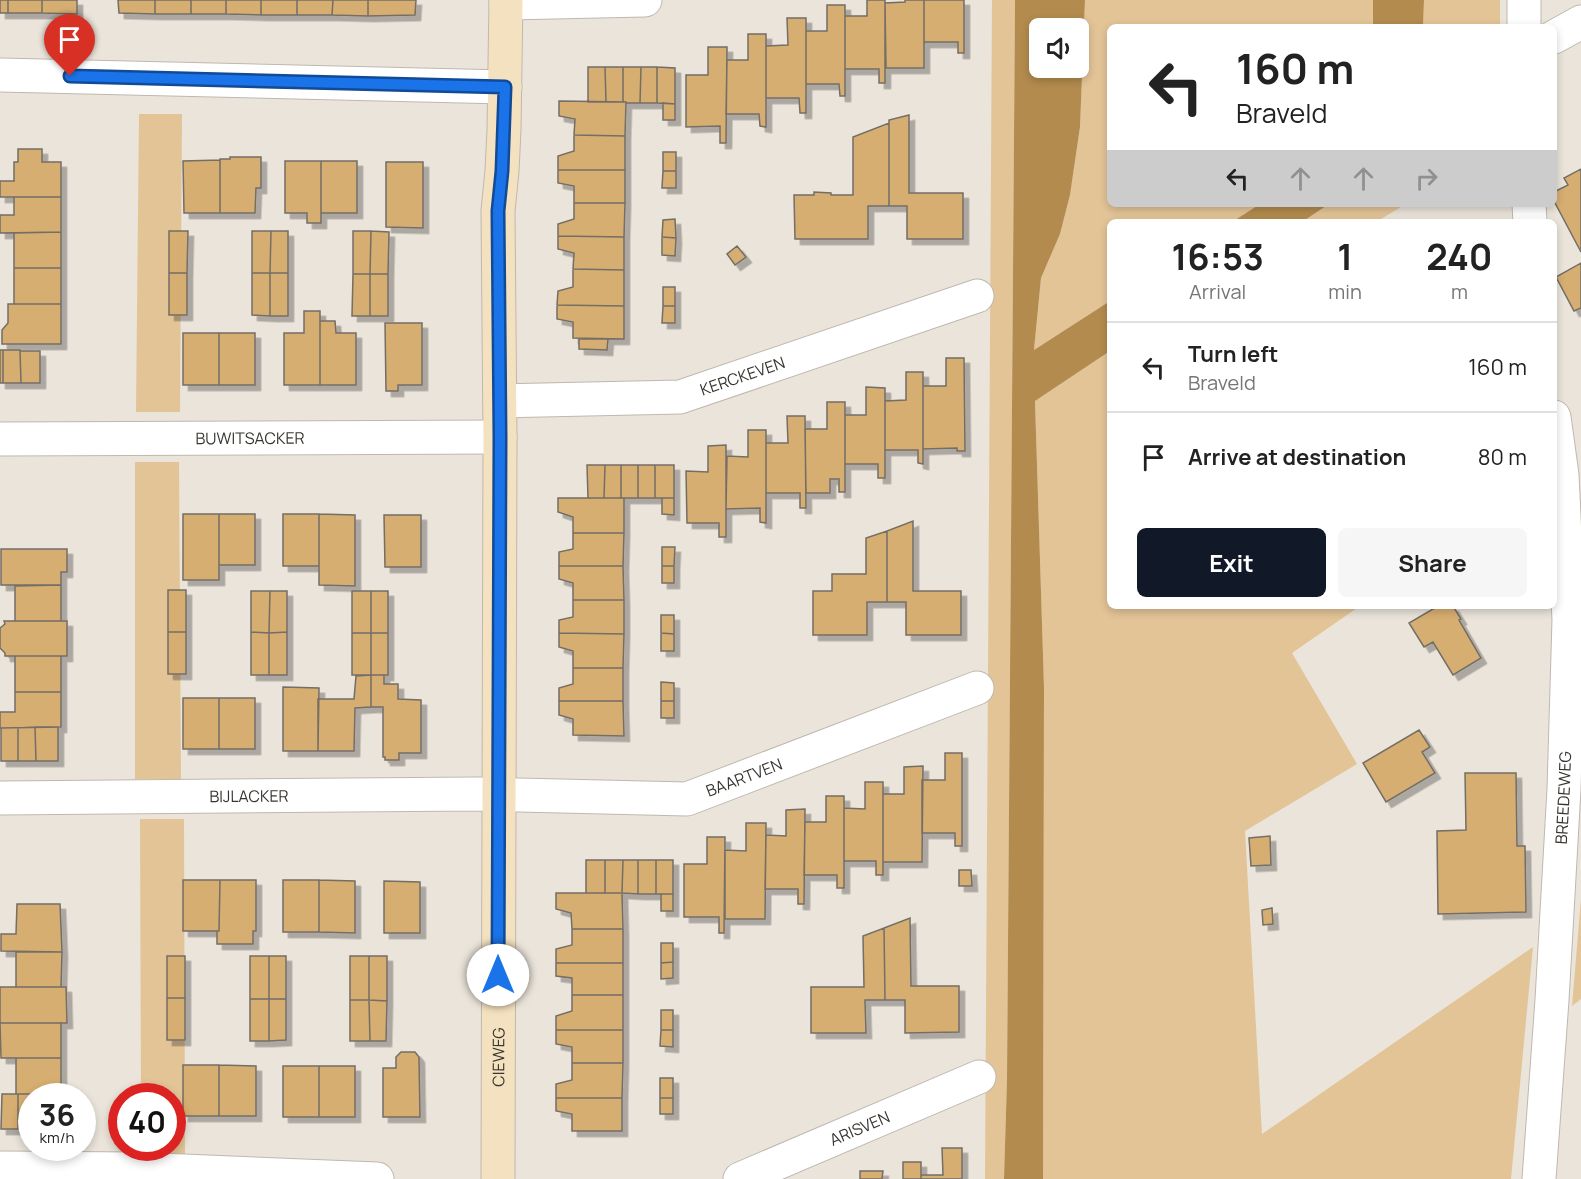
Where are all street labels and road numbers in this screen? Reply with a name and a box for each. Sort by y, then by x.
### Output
street label: KERCKEVEN [697,351,788,400]
street label: BUWITSACKER [195,427,305,449]
street label: BREEDEWEG [1550,751,1576,845]
street label: BAARTVEN [703,753,785,802]
street label: BIJLACKER [209,785,289,807]
street label: CIEWEG [487,1027,509,1087]
street label: ARISVEN [826,1105,893,1151]

